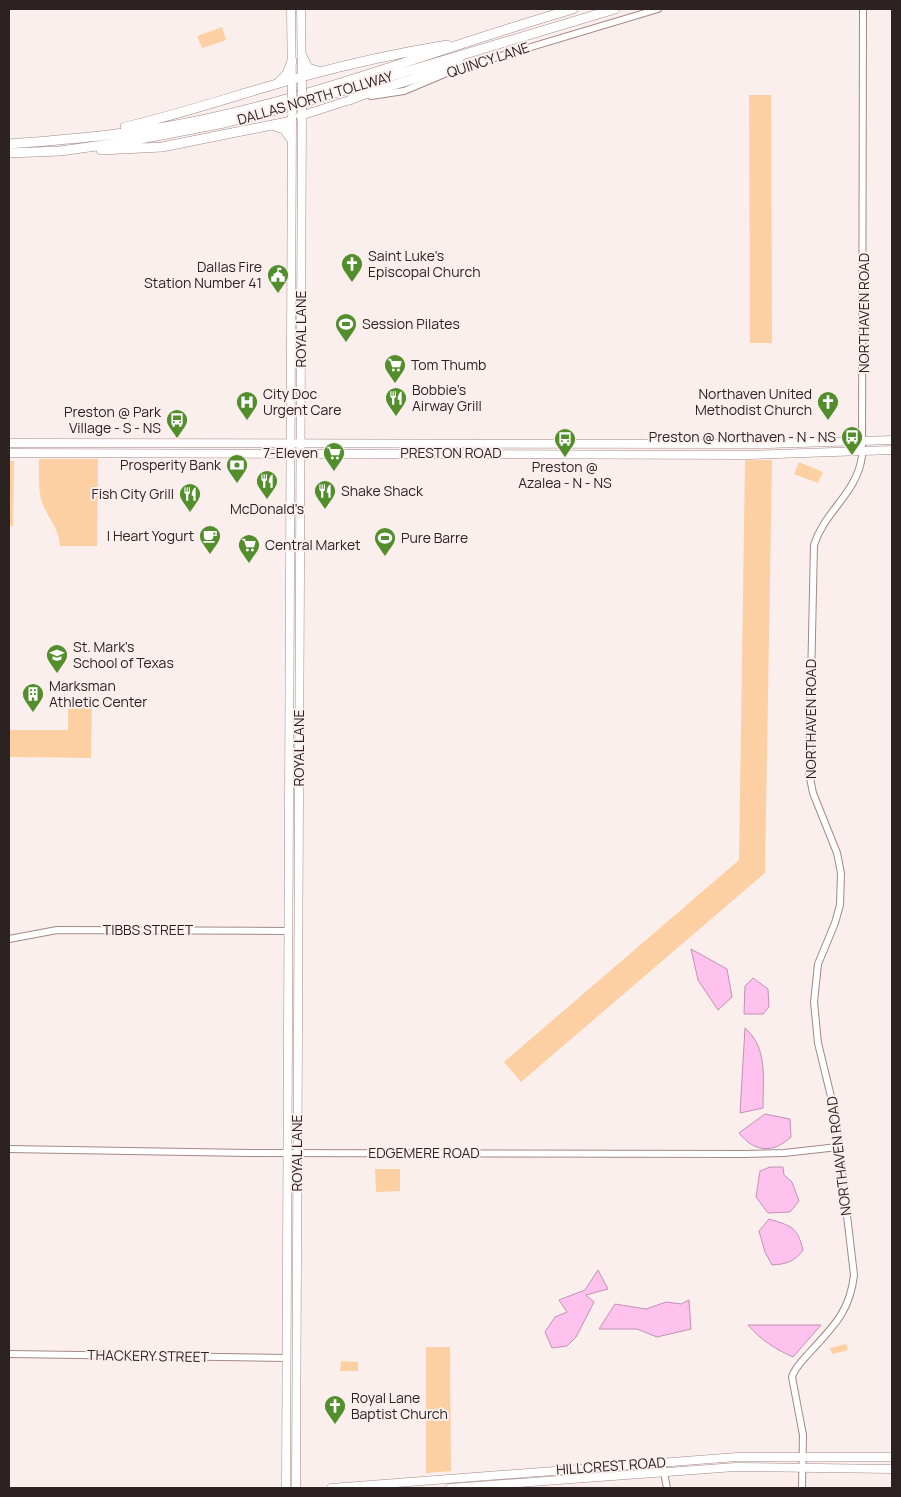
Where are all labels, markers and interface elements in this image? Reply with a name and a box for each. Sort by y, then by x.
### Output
street label: QUINCY LANE [444,37,532,82]
street label: DALLAS NORTH TOLLWAY [235,66,395,129]
place label: Saint Luke's Episcopal Church [368,246,480,281]
church icon: Saint Luke's Episcopal Church [340,252,364,283]
street label: NORTHAVEN ROAD [854,253,873,373]
place label: Dallas Fire Station Number 41 [144,257,262,292]
public building icon: Dallas Fire Station Number 41 [266,263,290,294]
street label: ROYAL LANE [291,290,310,368]
sports icon: Session Pilates [334,312,358,343]
place label: Session Pilates [362,314,460,333]
supermarket icon: Tom Thumb [383,353,407,384]
place label: Tom Thumb [411,355,486,374]
place label: Bobbie's Airway Grill [412,380,482,415]
place label: City Doc Urgent Care [263,384,341,419]
place label: Northaven United Methodist Church [695,384,812,419]
restaurant icon: Bobbie's Airway Grill [384,386,408,417]
hospital icon: City Doc Urgent Care [235,390,259,421]
church icon: Northaven United Methodist Church [816,390,840,421]
place label: Preston @ Park Village - S - NS [64,402,162,437]
bus stop icon: Preston @ Park Village - S - NS [165,408,189,439]
bus stop icon: Preston @ Northaven - N - NS [840,425,864,456]
bus stop icon: Preston @ Azalea - N - NS [553,427,577,458]
place label: Preston @ Northaven - N - NS [649,427,836,446]
supermarket icon: 7-Eleven [322,441,346,472]
place label: 7-Eleven [263,443,318,462]
street label: PRESTON ROAD [400,443,502,462]
bank icon: Prosperity Bank [225,453,249,484]
place label: Prosperity Bank [120,455,222,474]
place label: Preston @ Azalea - N - NS [518,457,612,492]
restaurant icon: McDonald's [255,469,279,500]
restaurant icon: Shake Shack [313,479,337,510]
place label: Shake Shack [341,481,424,500]
restaurant icon: Fish City Grill [178,482,202,513]
place label: Fish City Grill [92,484,174,503]
place label: McDonald's [230,499,304,518]
cafe icon: I Heart Yogurt [198,524,222,555]
place label: I Heart Yogurt [107,526,194,545]
sports icon: Pure Barre [373,526,397,557]
place label: Pure Barre [401,528,468,547]
supermarket icon: Central Market [237,533,261,564]
place label: Central Market [265,535,361,554]
place label: St. Mark's School of Texas [73,637,174,672]
school or university icon: St. Mark's School of Texas [45,643,69,674]
street label: NORTHAVEN ROAD [801,659,820,779]
place label: Marksman Athletic Center [49,676,147,711]
building icon: Marksman Athletic Center [21,682,45,713]
street label: ROYAL LANE [289,709,308,787]
street label: TIBBS STREET [103,920,194,939]
street label: NORTHAVEN ROAD [822,1095,855,1217]
street label: ROYAL LANE [287,1114,306,1192]
street label: EDGEMERE ROAD [368,1143,480,1162]
street label: THACKERY STREET [87,1345,210,1366]
place label: Royal Lane Baptist Church [351,1388,448,1423]
church icon: Royal Lane Baptist Church [323,1394,347,1425]
street label: HILLCREST ROAD [555,1452,666,1479]

